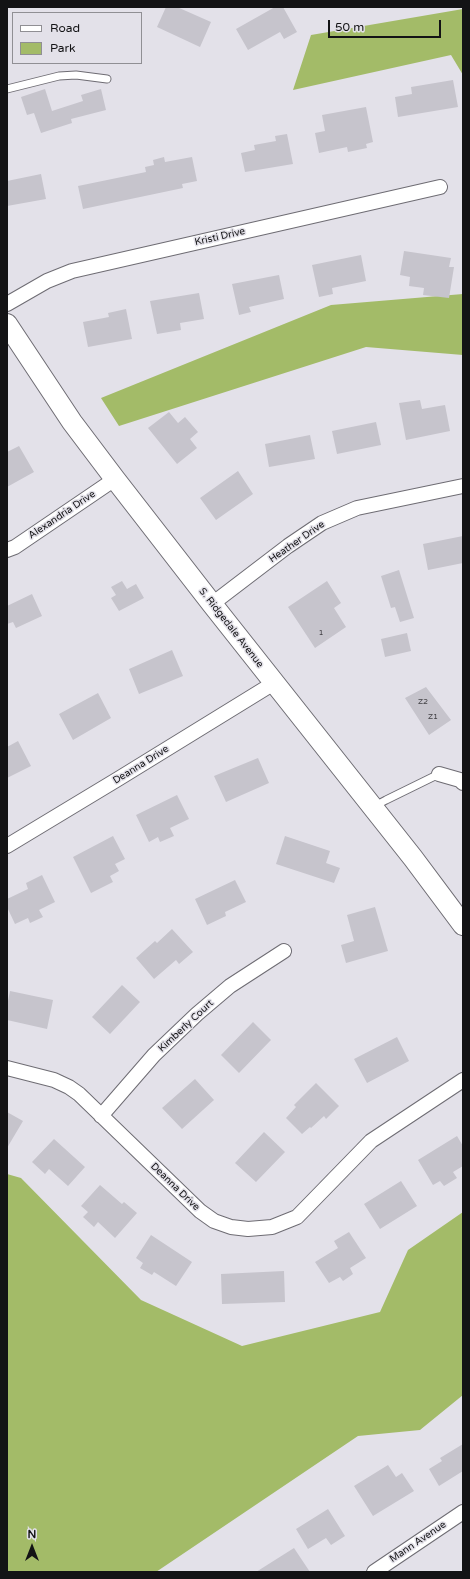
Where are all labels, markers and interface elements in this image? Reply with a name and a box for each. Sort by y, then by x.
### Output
legend [12,12,142,64]
scale bar [330,12,443,38]
text: 50 m [335,20,364,34]
text: Road [50,21,80,35]
text: Park [50,41,76,55]
street label: Kristi Drive [194,225,246,249]
street label: Alexandria Drive [26,488,98,542]
street label: Heather Drive [267,518,327,566]
street label: S. Ridgedale Avenue [196,586,266,670]
house number: 1 [318,628,324,638]
house number: Z2 [418,697,428,707]
house number: Z1 [428,712,438,722]
street label: Deanna Drive [111,743,171,787]
street label: Kimberly Court [156,997,216,1055]
street label: Deanna Drive [148,1161,202,1213]
street label: Mann Avenue [387,1519,449,1565]
north arrow [12,1527,52,1567]
text: N [28,1528,36,1541]

